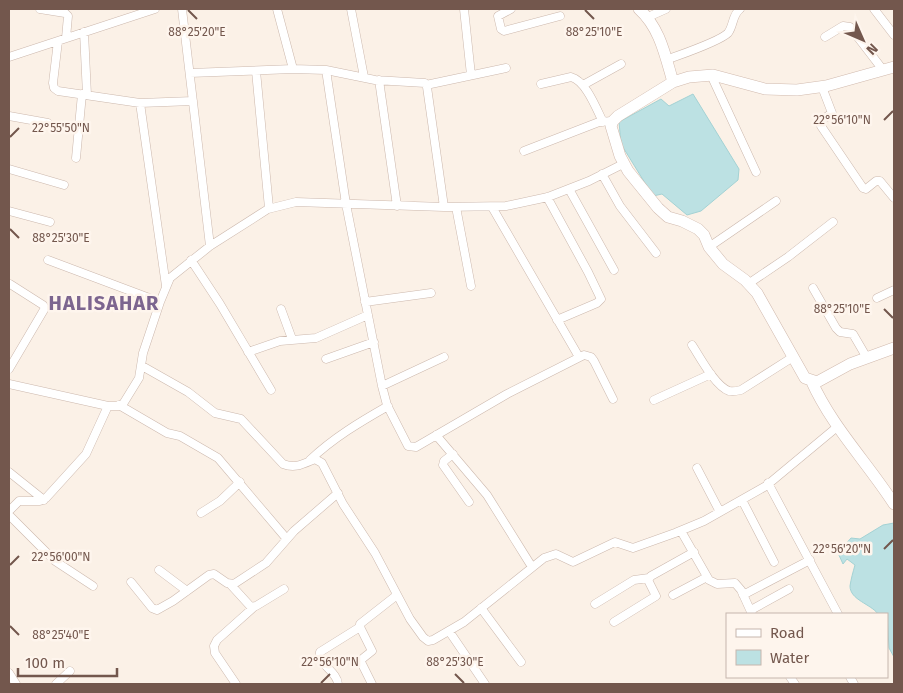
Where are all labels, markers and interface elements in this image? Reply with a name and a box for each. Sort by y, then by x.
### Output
north arrow [838,15,888,65]
text: 88°25'20"E [168,25,226,39]
text: 88°25'10"E [566,25,622,39]
text: N [863,40,881,58]
text: 22°56'10"N [813,113,871,127]
text: 22°55'50"N [32,121,90,135]
text: 88°25'30"E [32,231,90,245]
district label: HALISAHAR [49,291,159,315]
text: 88°25'10"E [814,302,870,316]
text: 22°56'20"N [813,542,871,556]
text: 22°56'00"N [31,550,91,564]
legend [726,613,888,678]
text: Road [770,624,805,642]
text: 88°25'40"E [32,628,90,642]
scale bar [18,646,116,678]
text: Water [770,649,809,667]
text: 100 m [25,654,65,672]
text: 22°56'10"N [301,655,359,669]
text: 88°25'30"E [426,655,484,669]

